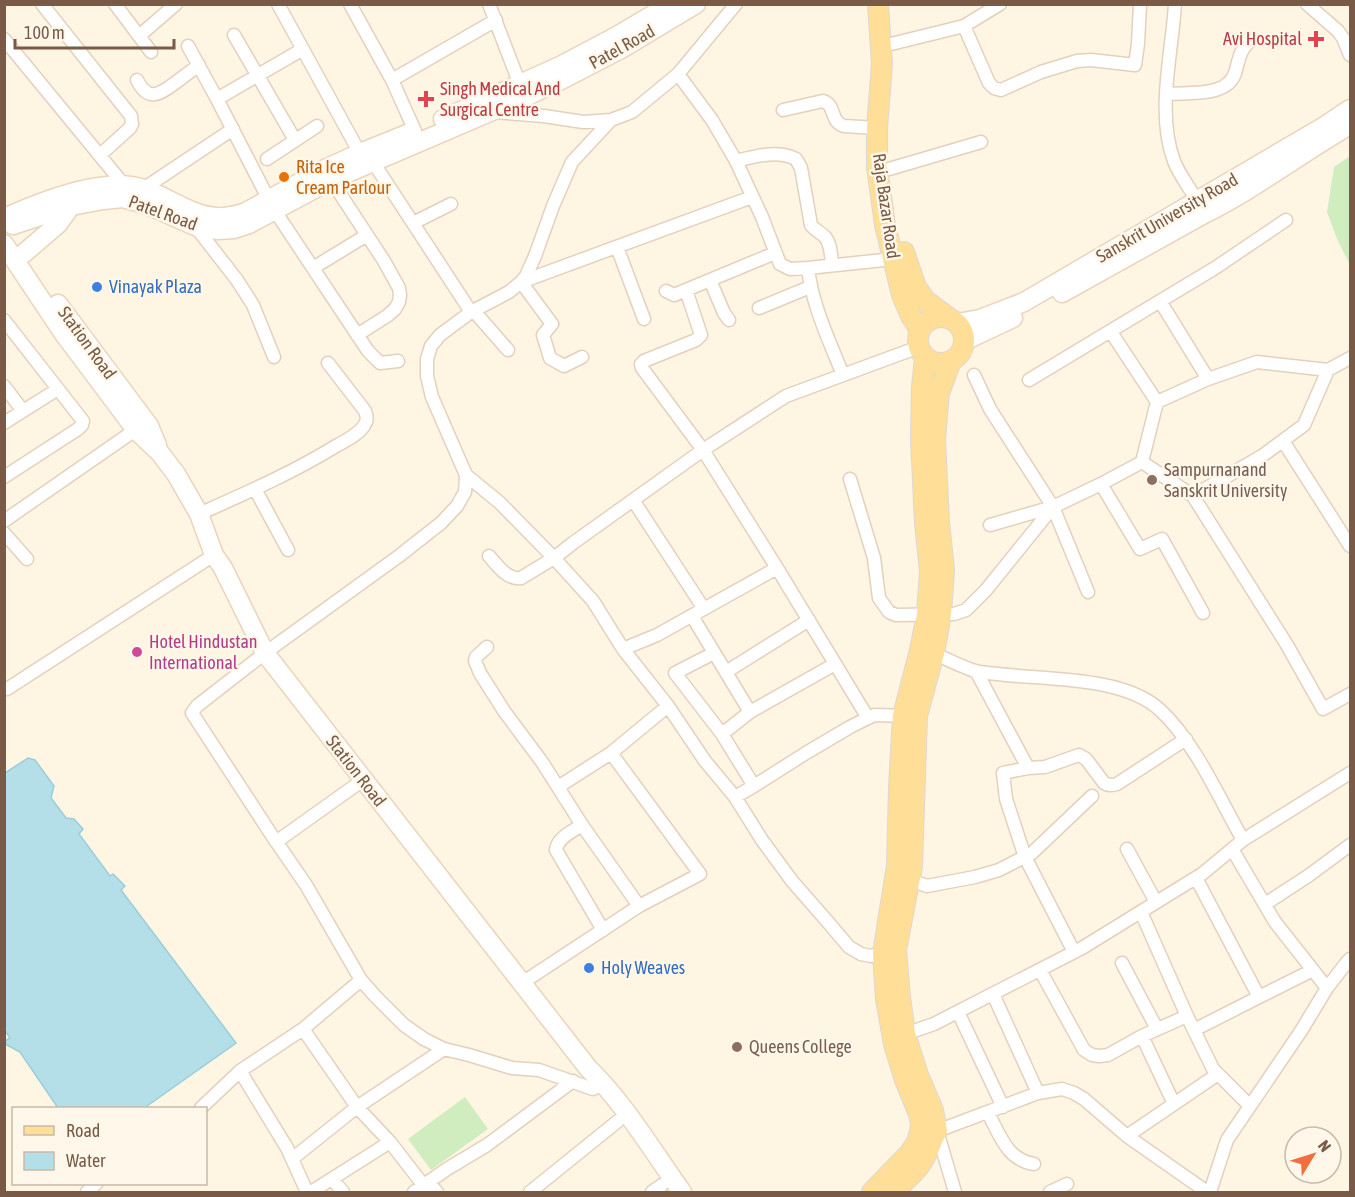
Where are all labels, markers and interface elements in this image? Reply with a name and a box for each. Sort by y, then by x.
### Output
scale bar [15,12,174,50]
street label: Patel Road [585,20,658,73]
text: 100 m [24,22,65,43]
place label: Avi Hospital [1223,28,1302,49]
marker: Avi Hospital [1307,30,1325,48]
place label: Singh Medical And Surgical Centre [440,78,561,120]
marker: Singh Medical And Surgical Centre [417,90,435,108]
street label: Raja Bazar Road [869,152,904,260]
place label: Rita Ice Cream Parlour [296,156,391,198]
street label: Sanskrit University Road [1092,168,1241,267]
marker: Rita Ice Cream Parlour [277,170,291,184]
street label: Patel Road [126,190,200,235]
place label: Vinayak Plaza [109,276,202,297]
marker: Vinayak Plaza [90,280,104,294]
street label: Station Road [54,302,121,383]
place label: Sampurnanand Sanskrit University [1164,459,1287,501]
marker: Sampurnanand Sanskrit University [1145,473,1159,487]
place label: Hotel Hindustan International [149,631,258,673]
marker: Hotel Hindustan International [130,645,144,659]
street label: Station Road [322,731,391,810]
place label: Holy Weaves [601,957,685,978]
marker: Holy Weaves [582,961,596,975]
place label: Queens College [749,1036,852,1057]
marker: Queens College [730,1040,744,1054]
legend [12,1107,207,1185]
text: Road [66,1120,100,1141]
north arrow [1283,1125,1343,1185]
text: N [1315,1136,1335,1155]
text: Water [66,1150,106,1171]

